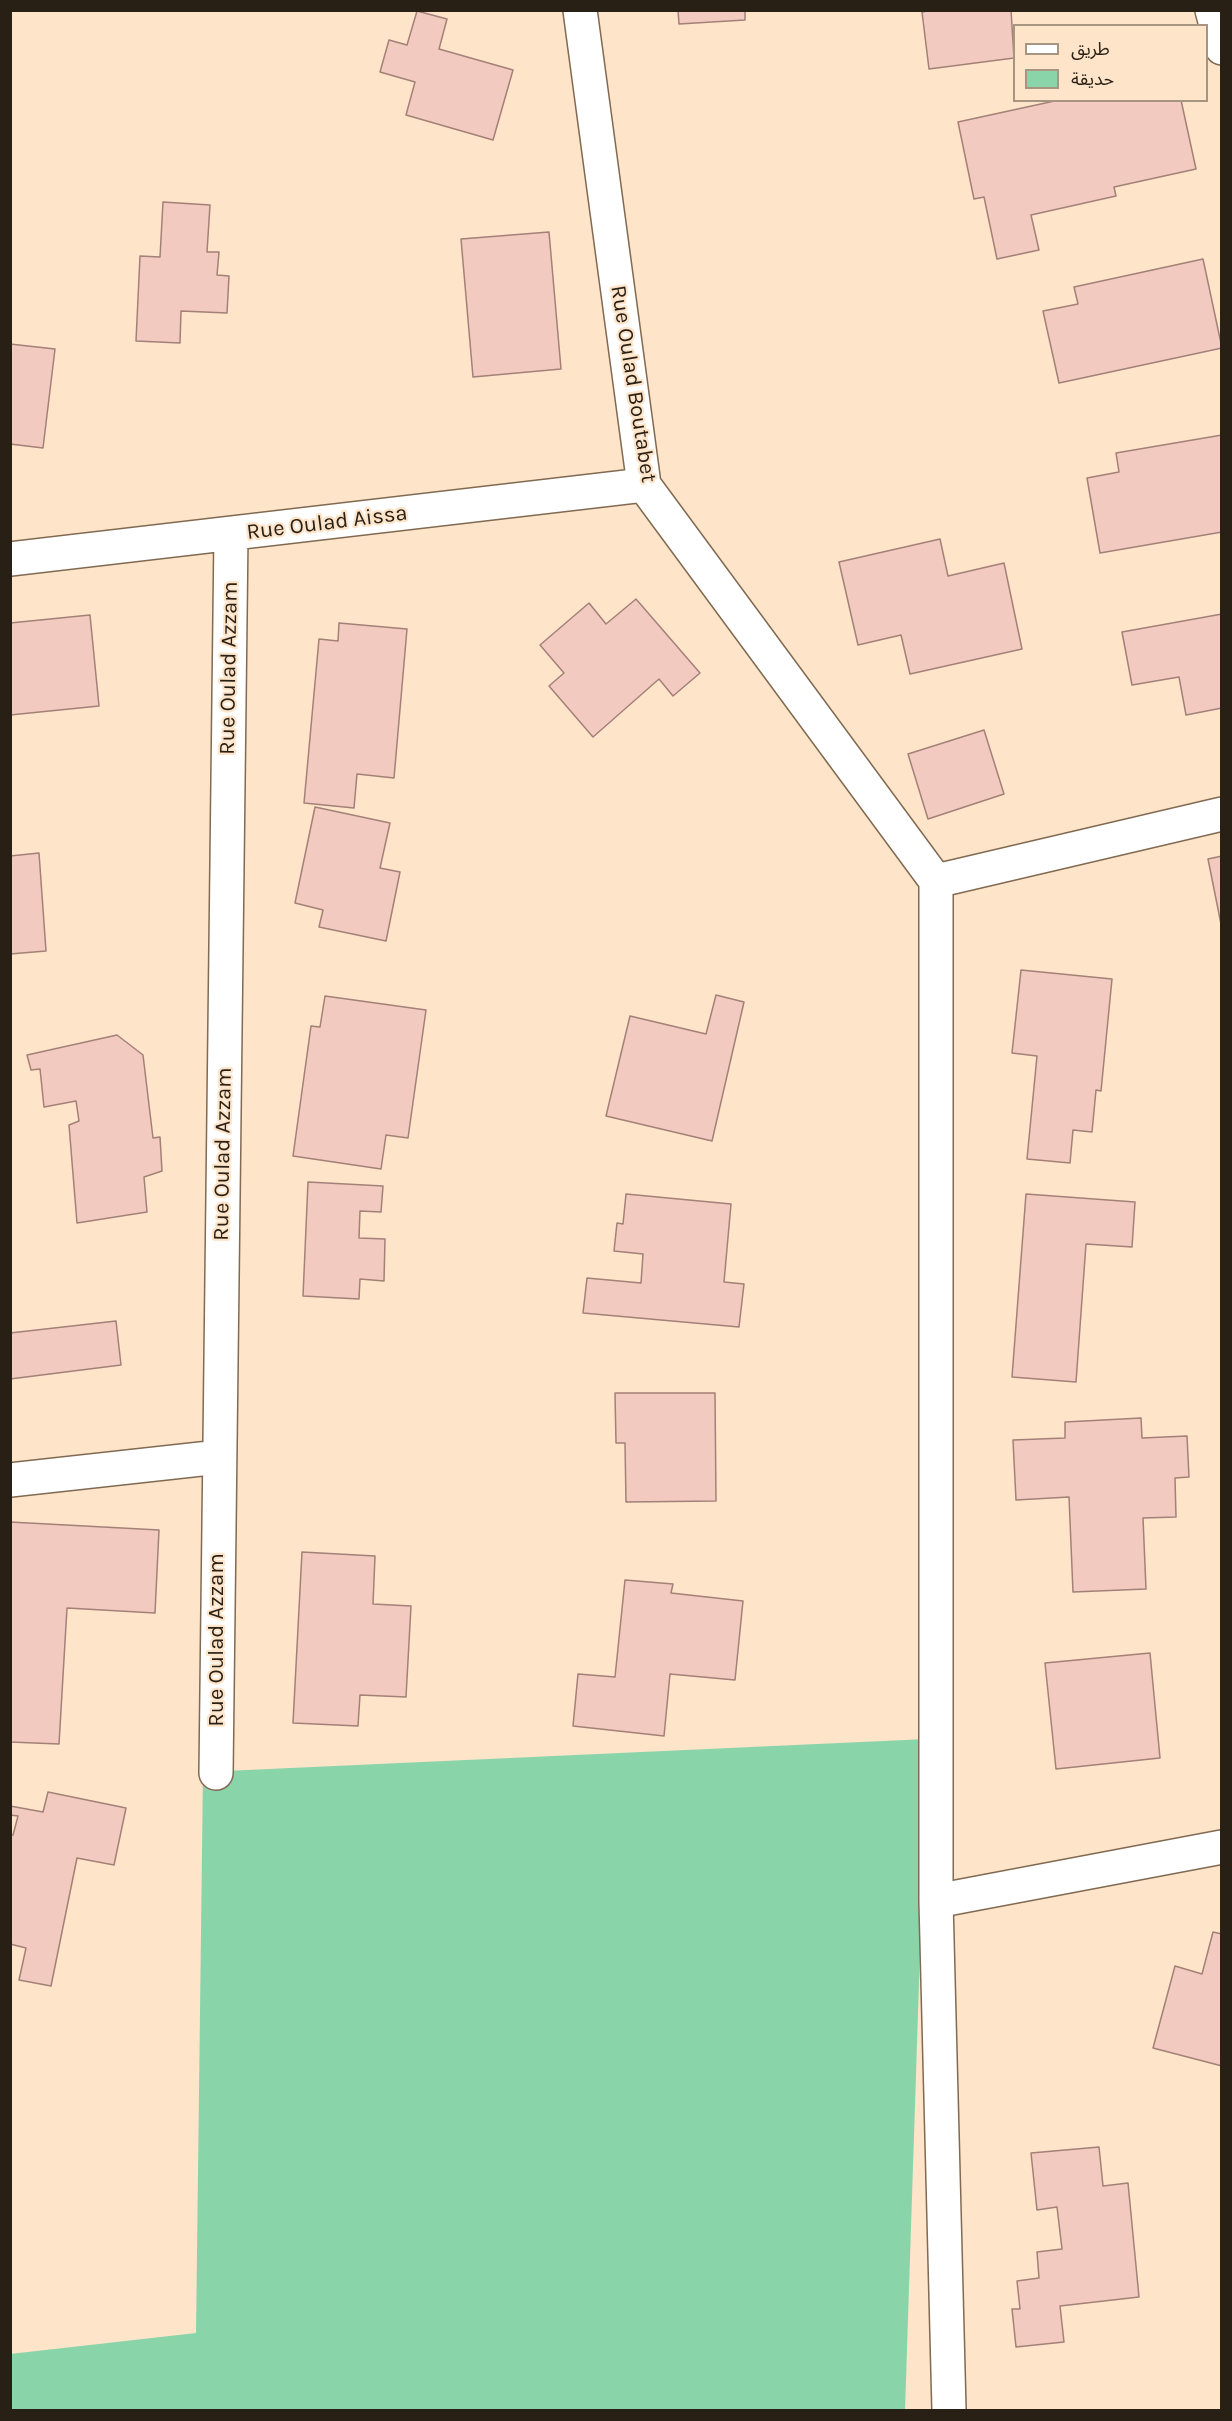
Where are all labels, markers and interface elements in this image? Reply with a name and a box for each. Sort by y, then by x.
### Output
legend [1013,24,1208,102]
text: طريق [1071,38,1110,60]
text: حديقة [1071,68,1114,90]
street label: Rue Oulad Boutabet [604,283,662,485]
street label: Rue Oulad Aissa [245,500,409,546]
street label: Rue Oulad Azzam [214,581,244,755]
street label: Rue Oulad Azzam [208,1067,238,1241]
street label: Rue Oulad Azzam [204,1553,230,1727]

